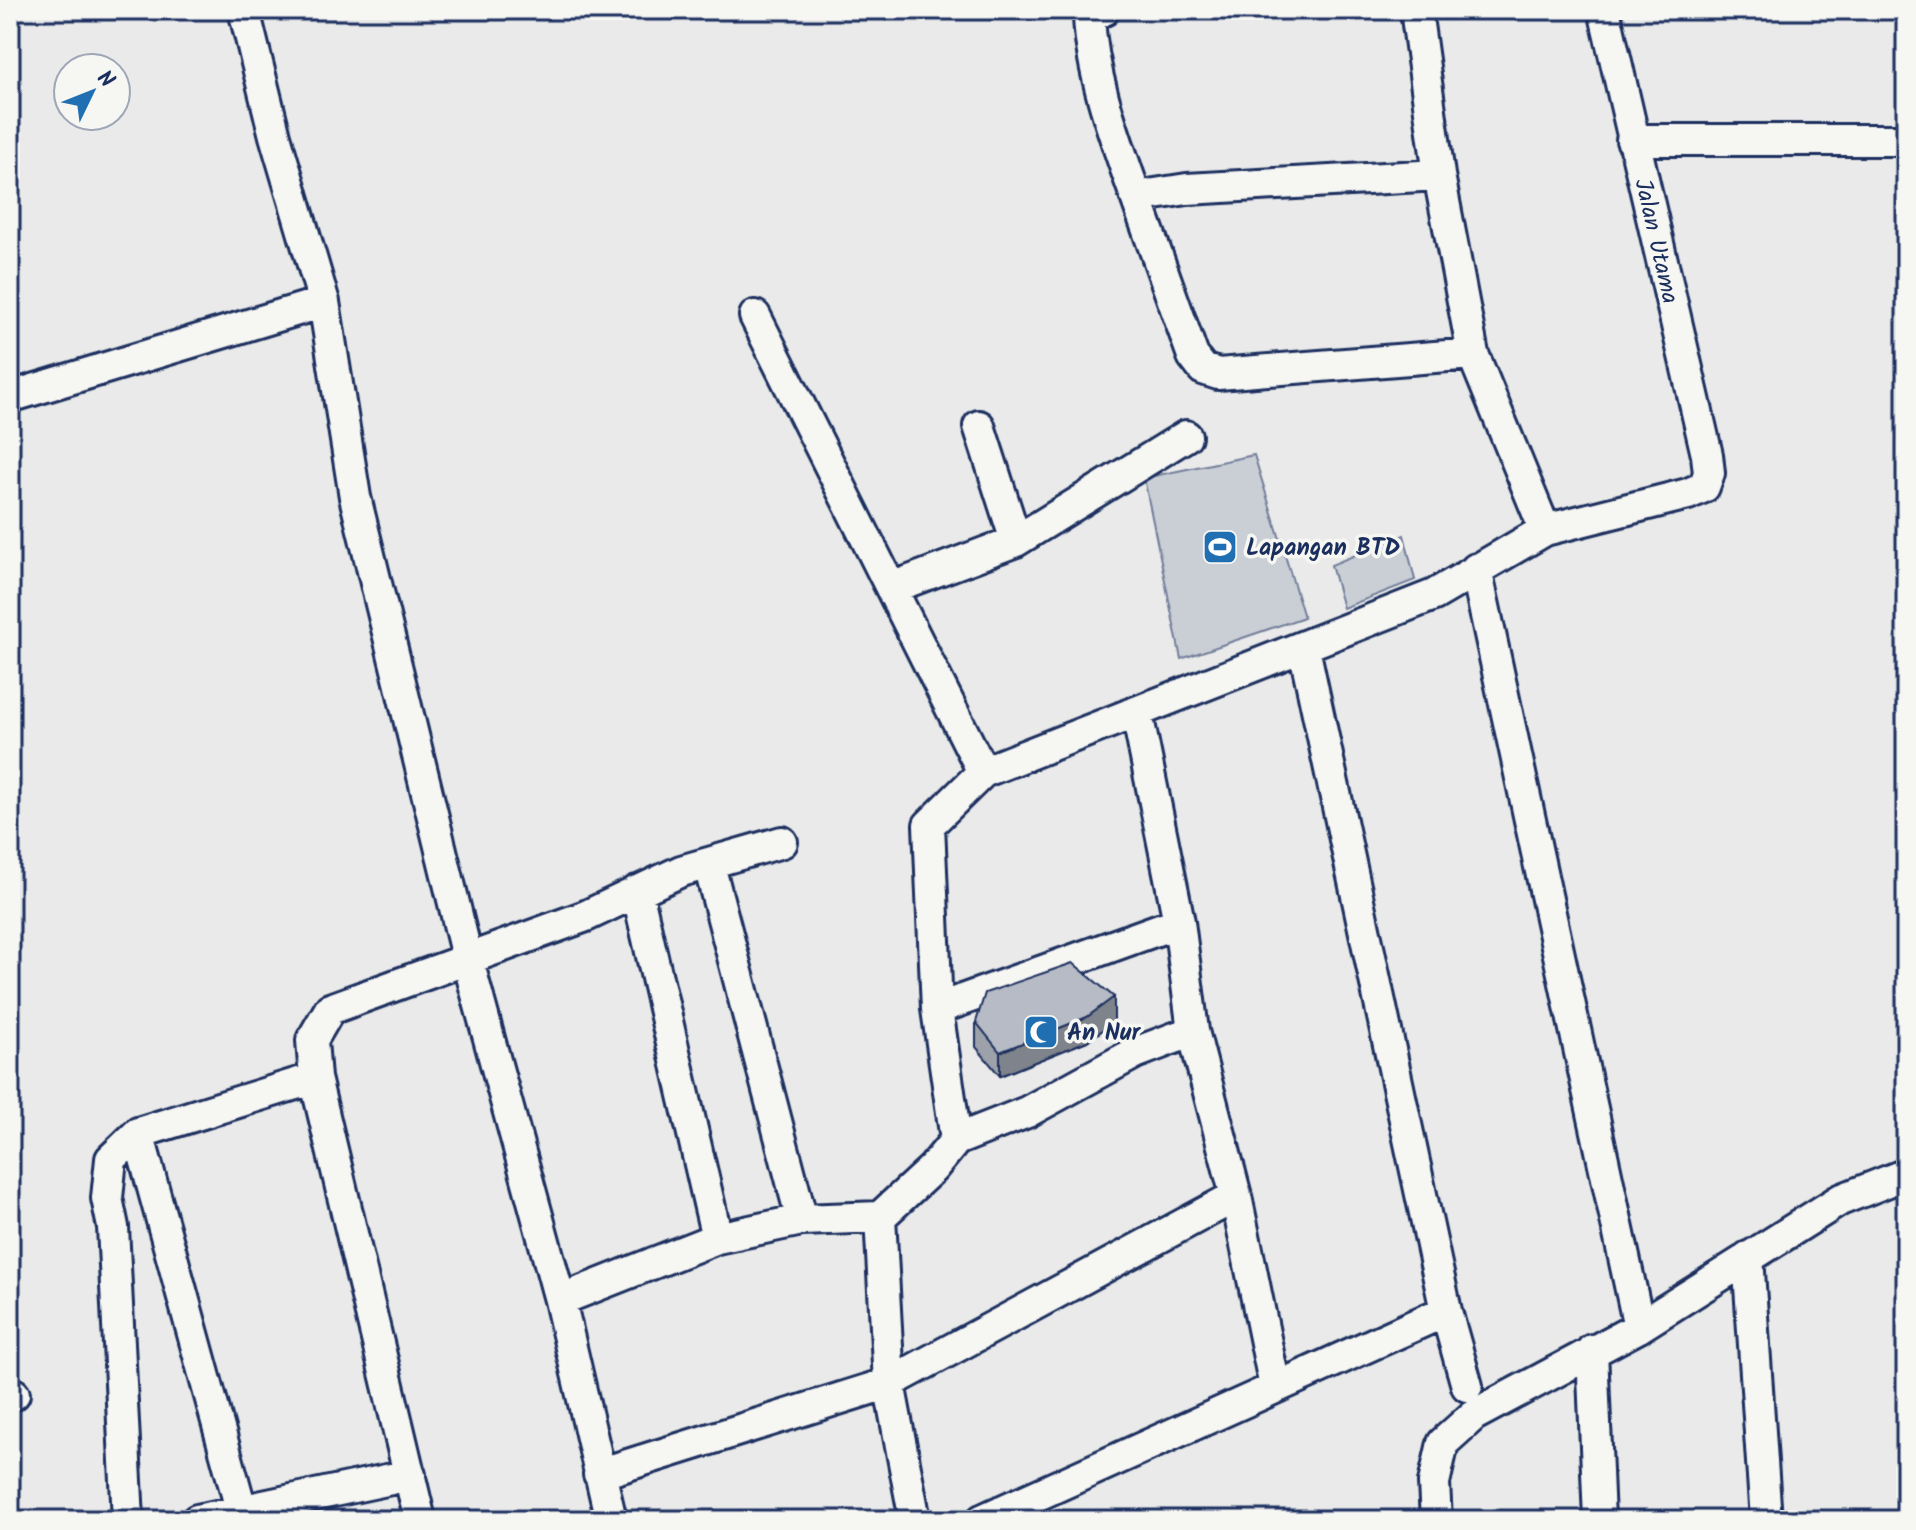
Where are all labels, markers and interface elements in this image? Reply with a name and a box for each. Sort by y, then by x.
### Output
north arrow [52,52,132,132]
text: N [87,63,122,97]
street label: Jalan Utama [1622,175,1689,308]
sports icon: Lapangan BTD [1201,528,1239,566]
place label: Lapangan BTD [1246,529,1400,568]
mosque icon: An Nur [1022,1013,1060,1051]
place label: An Nur [1067,1014,1141,1053]

